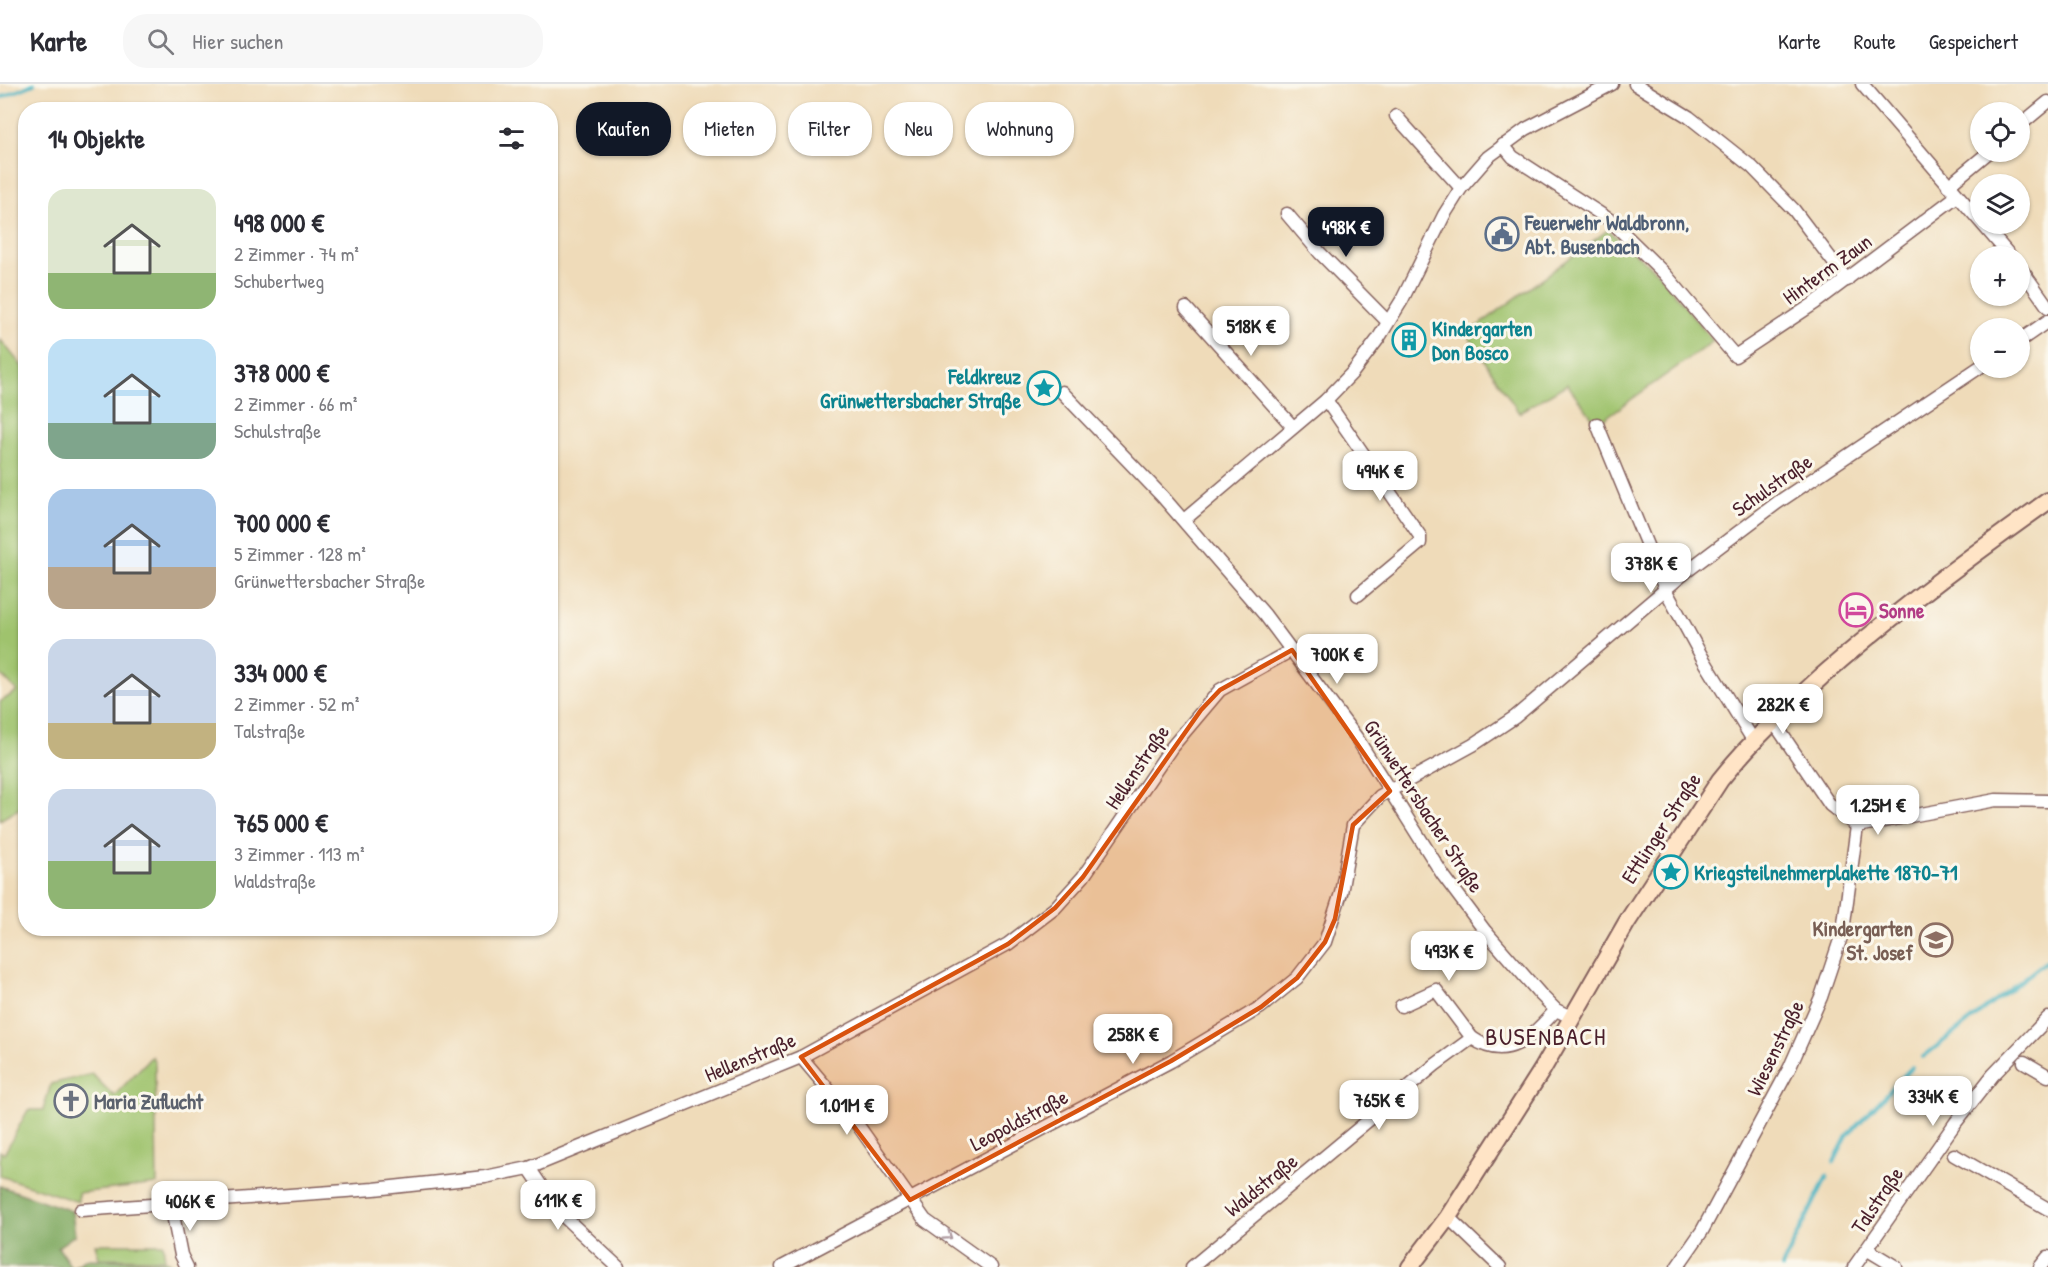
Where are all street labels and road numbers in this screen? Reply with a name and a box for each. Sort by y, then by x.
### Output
street label: Hinterm Zaun [1777,227,1877,311]
street label: Schulstraße [1726,447,1818,523]
street label: Grünwettersbacher Straße [1357,714,1491,898]
street label: Hellenstraße [1098,719,1176,815]
street label: Ettlinger Straße [1614,767,1708,889]
street label: Wiesenstraße [1739,995,1811,1101]
street label: Hellenstraße [700,1025,800,1089]
street label: Leopoldstraße [965,1082,1073,1158]
street label: Waldstraße [1218,1147,1304,1223]
street label: Talstraße [1844,1161,1910,1239]

